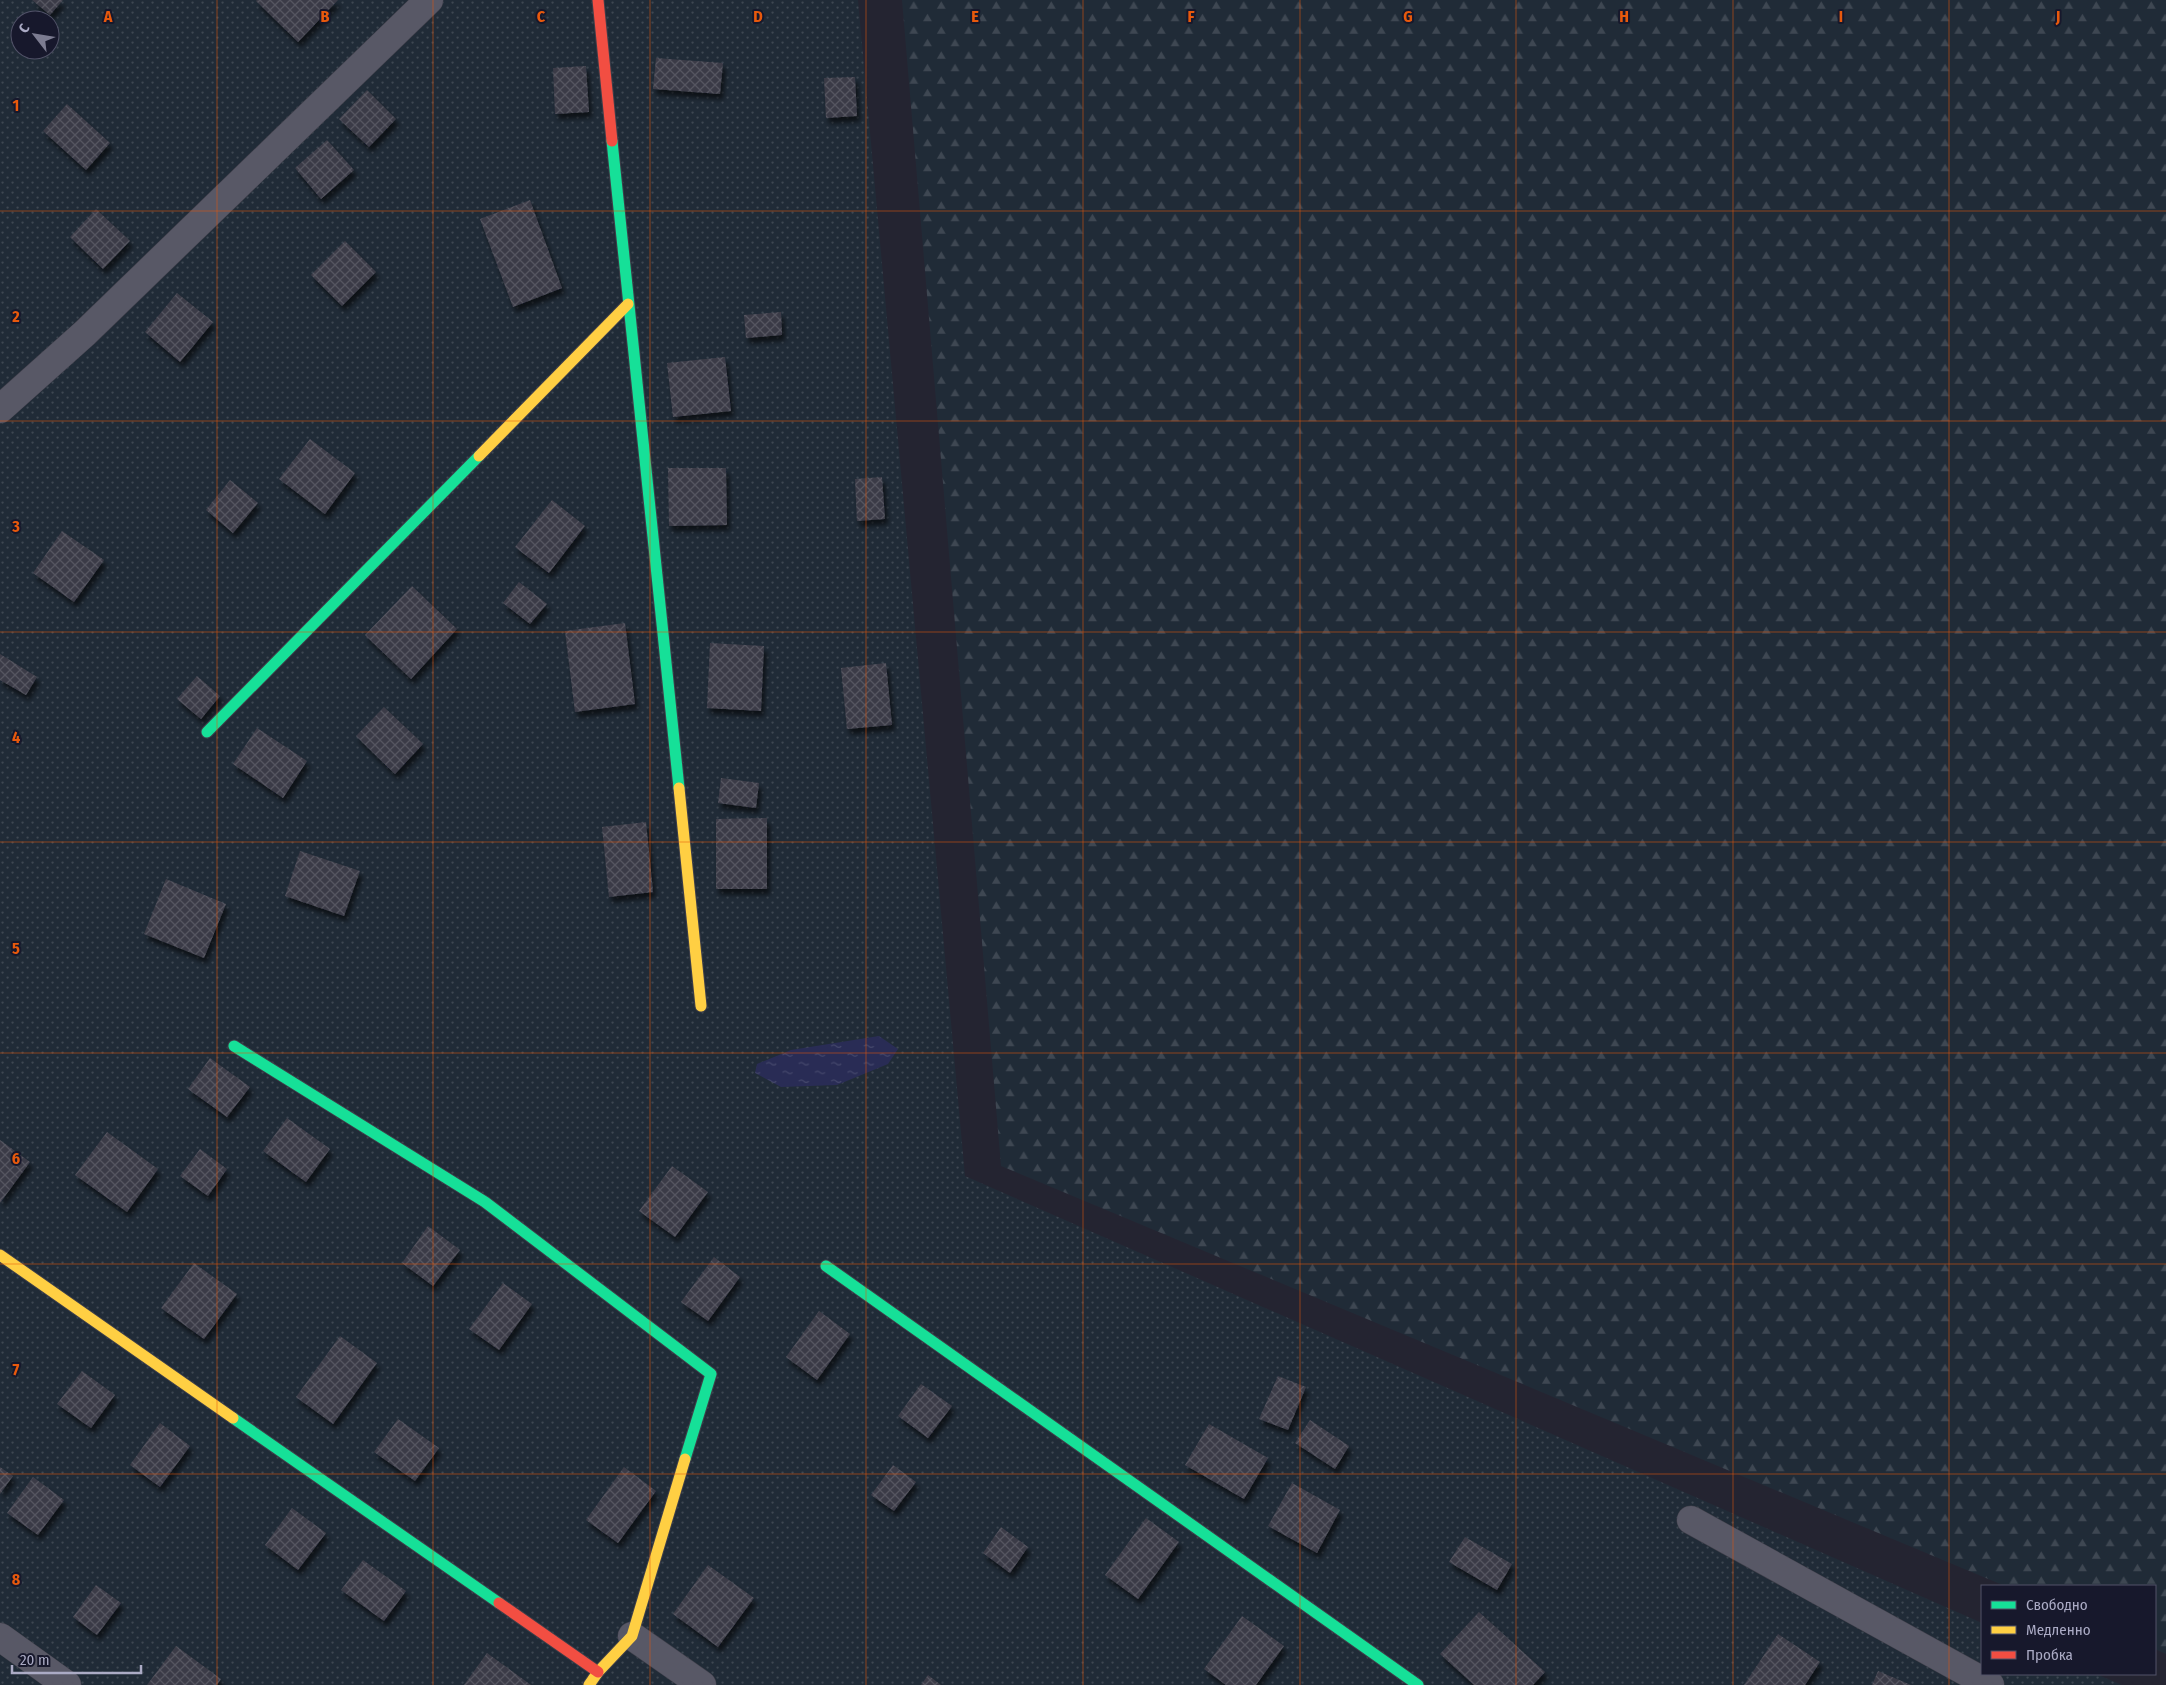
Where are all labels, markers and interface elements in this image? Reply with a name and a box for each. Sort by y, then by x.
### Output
text: A [103,7,113,26]
text: B [321,7,330,26]
text: C [537,7,546,26]
text: D [753,7,763,26]
text: E [971,7,979,26]
text: F [1187,7,1195,26]
text: G [1403,7,1413,26]
text: H [1619,7,1629,26]
text: I [1839,7,1843,26]
text: J [2055,7,2060,26]
north arrow [10,10,60,60]
text: С [15,20,34,36]
text: 1 [13,96,19,115]
text: 2 [11,307,20,326]
text: 3 [11,517,20,536]
text: 4 [12,728,20,747]
text: 5 [12,939,20,958]
text: 6 [12,1149,20,1168]
text: 7 [13,1360,20,1379]
text: 8 [12,1570,21,1589]
legend [1981,1585,2156,1675]
text: Свободно [2026,1596,2088,1614]
text: Медленно [2026,1621,2091,1639]
scale bar [12,1642,141,1674]
text: Пробка [2026,1646,2073,1664]
text: 20 m [20,1651,50,1669]

